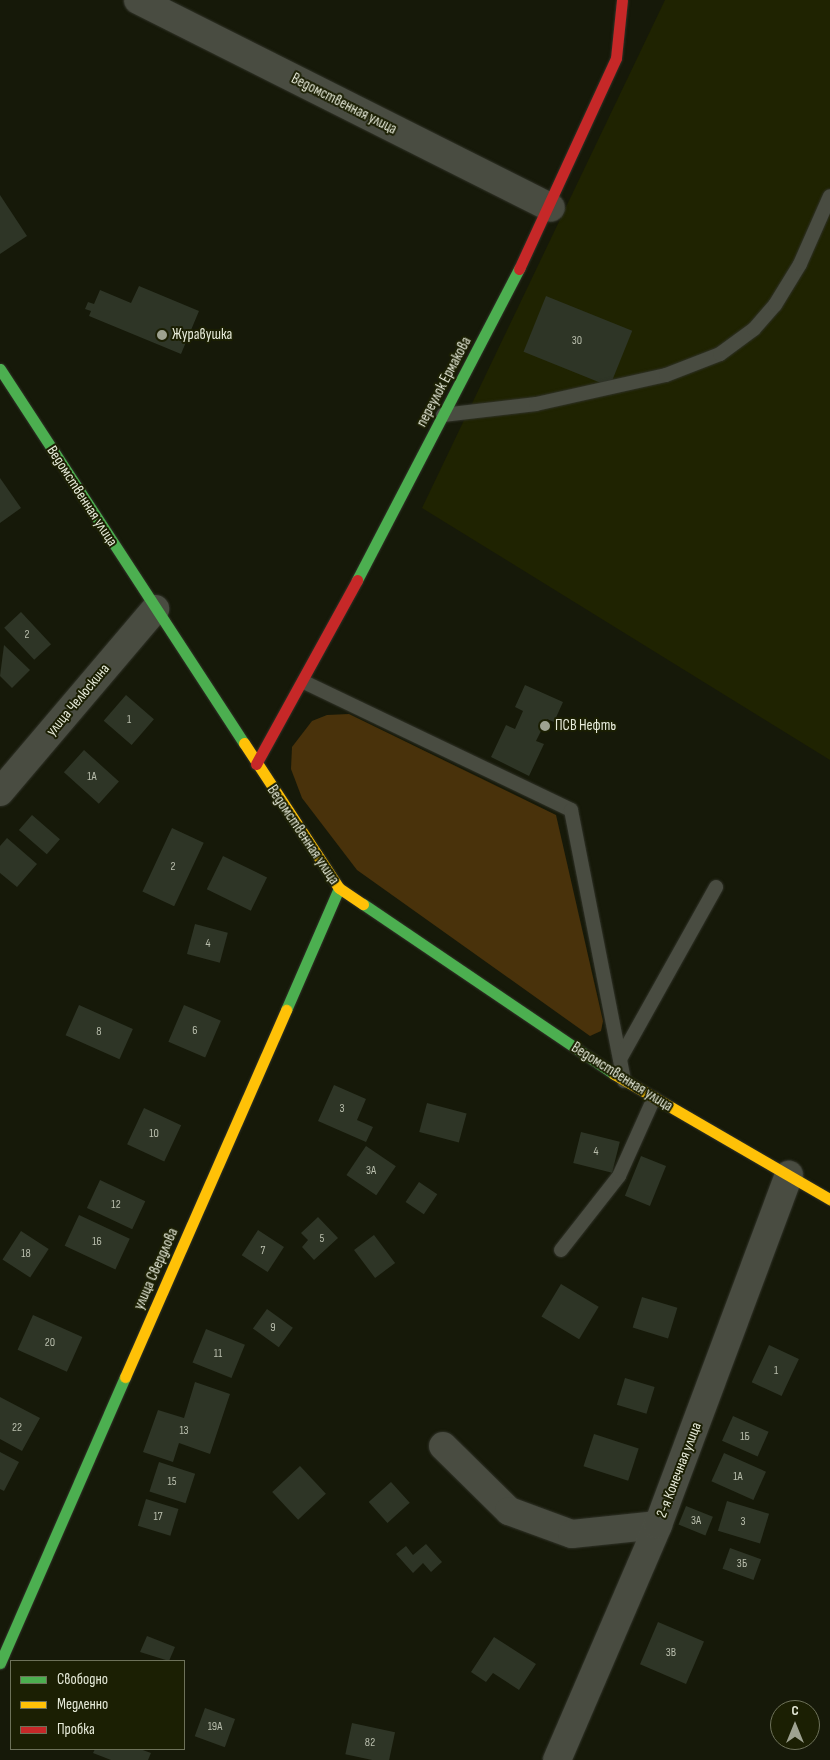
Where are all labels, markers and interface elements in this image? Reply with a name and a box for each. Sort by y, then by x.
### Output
street label: Ведомственная улица [288,70,400,138]
place label: Журавушка [172,326,232,344]
marker: Журавушка [156,329,168,341]
street label: переулок Ермакова [413,334,475,430]
house number: 30 [572,334,582,348]
street label: Ведомственная улица [43,442,121,550]
house number: 2 [25,628,29,642]
street label: улица Челюскина [43,660,113,740]
house number: 1 [127,713,131,727]
place label: ПСВ Нефть [555,717,616,735]
marker: ПСВ Нефть [539,720,551,732]
house number: 1А [87,770,97,784]
street label: Ведомственная улица [263,782,343,888]
house number: 2 [171,860,175,874]
house number: 4 [205,937,211,951]
house number: 6 [192,1024,198,1038]
house number: 8 [96,1025,102,1039]
street label: Ведомственная улица [568,1039,676,1115]
house number: 3 [339,1102,345,1116]
house number: 10 [149,1127,159,1141]
house number: 4 [593,1145,599,1159]
house number: 3А [366,1164,376,1178]
house number: 12 [111,1198,121,1212]
street label: улица Свердлова [130,1226,182,1312]
house number: 5 [320,1232,324,1246]
house number: 16 [92,1235,102,1249]
house number: 7 [261,1244,265,1258]
house number: 18 [21,1247,31,1261]
house number: 9 [270,1321,276,1335]
house number: 20 [45,1336,55,1350]
house number: 11 [214,1347,222,1361]
house number: 1 [774,1364,778,1378]
street label: 2-я Конечная улица [653,1420,705,1520]
house number: 22 [12,1421,22,1435]
house number: 13 [179,1424,189,1438]
house number: 1Б [740,1430,750,1444]
house number: 1А [733,1470,743,1484]
house number: 15 [167,1475,177,1489]
house number: 17 [154,1510,162,1524]
house number: 3А [691,1514,701,1528]
house number: 3 [740,1515,746,1529]
house number: 3Б [737,1557,747,1571]
house number: 3В [666,1646,676,1660]
legend [10,1660,185,1750]
text: Свободно [57,1670,108,1689]
text: Медленно [57,1695,108,1714]
north arrow [770,1700,820,1750]
text: С [791,1702,799,1719]
text: Пробка [57,1720,95,1739]
house number: 19А [208,1720,222,1734]
house number: 82 [365,1736,375,1750]

